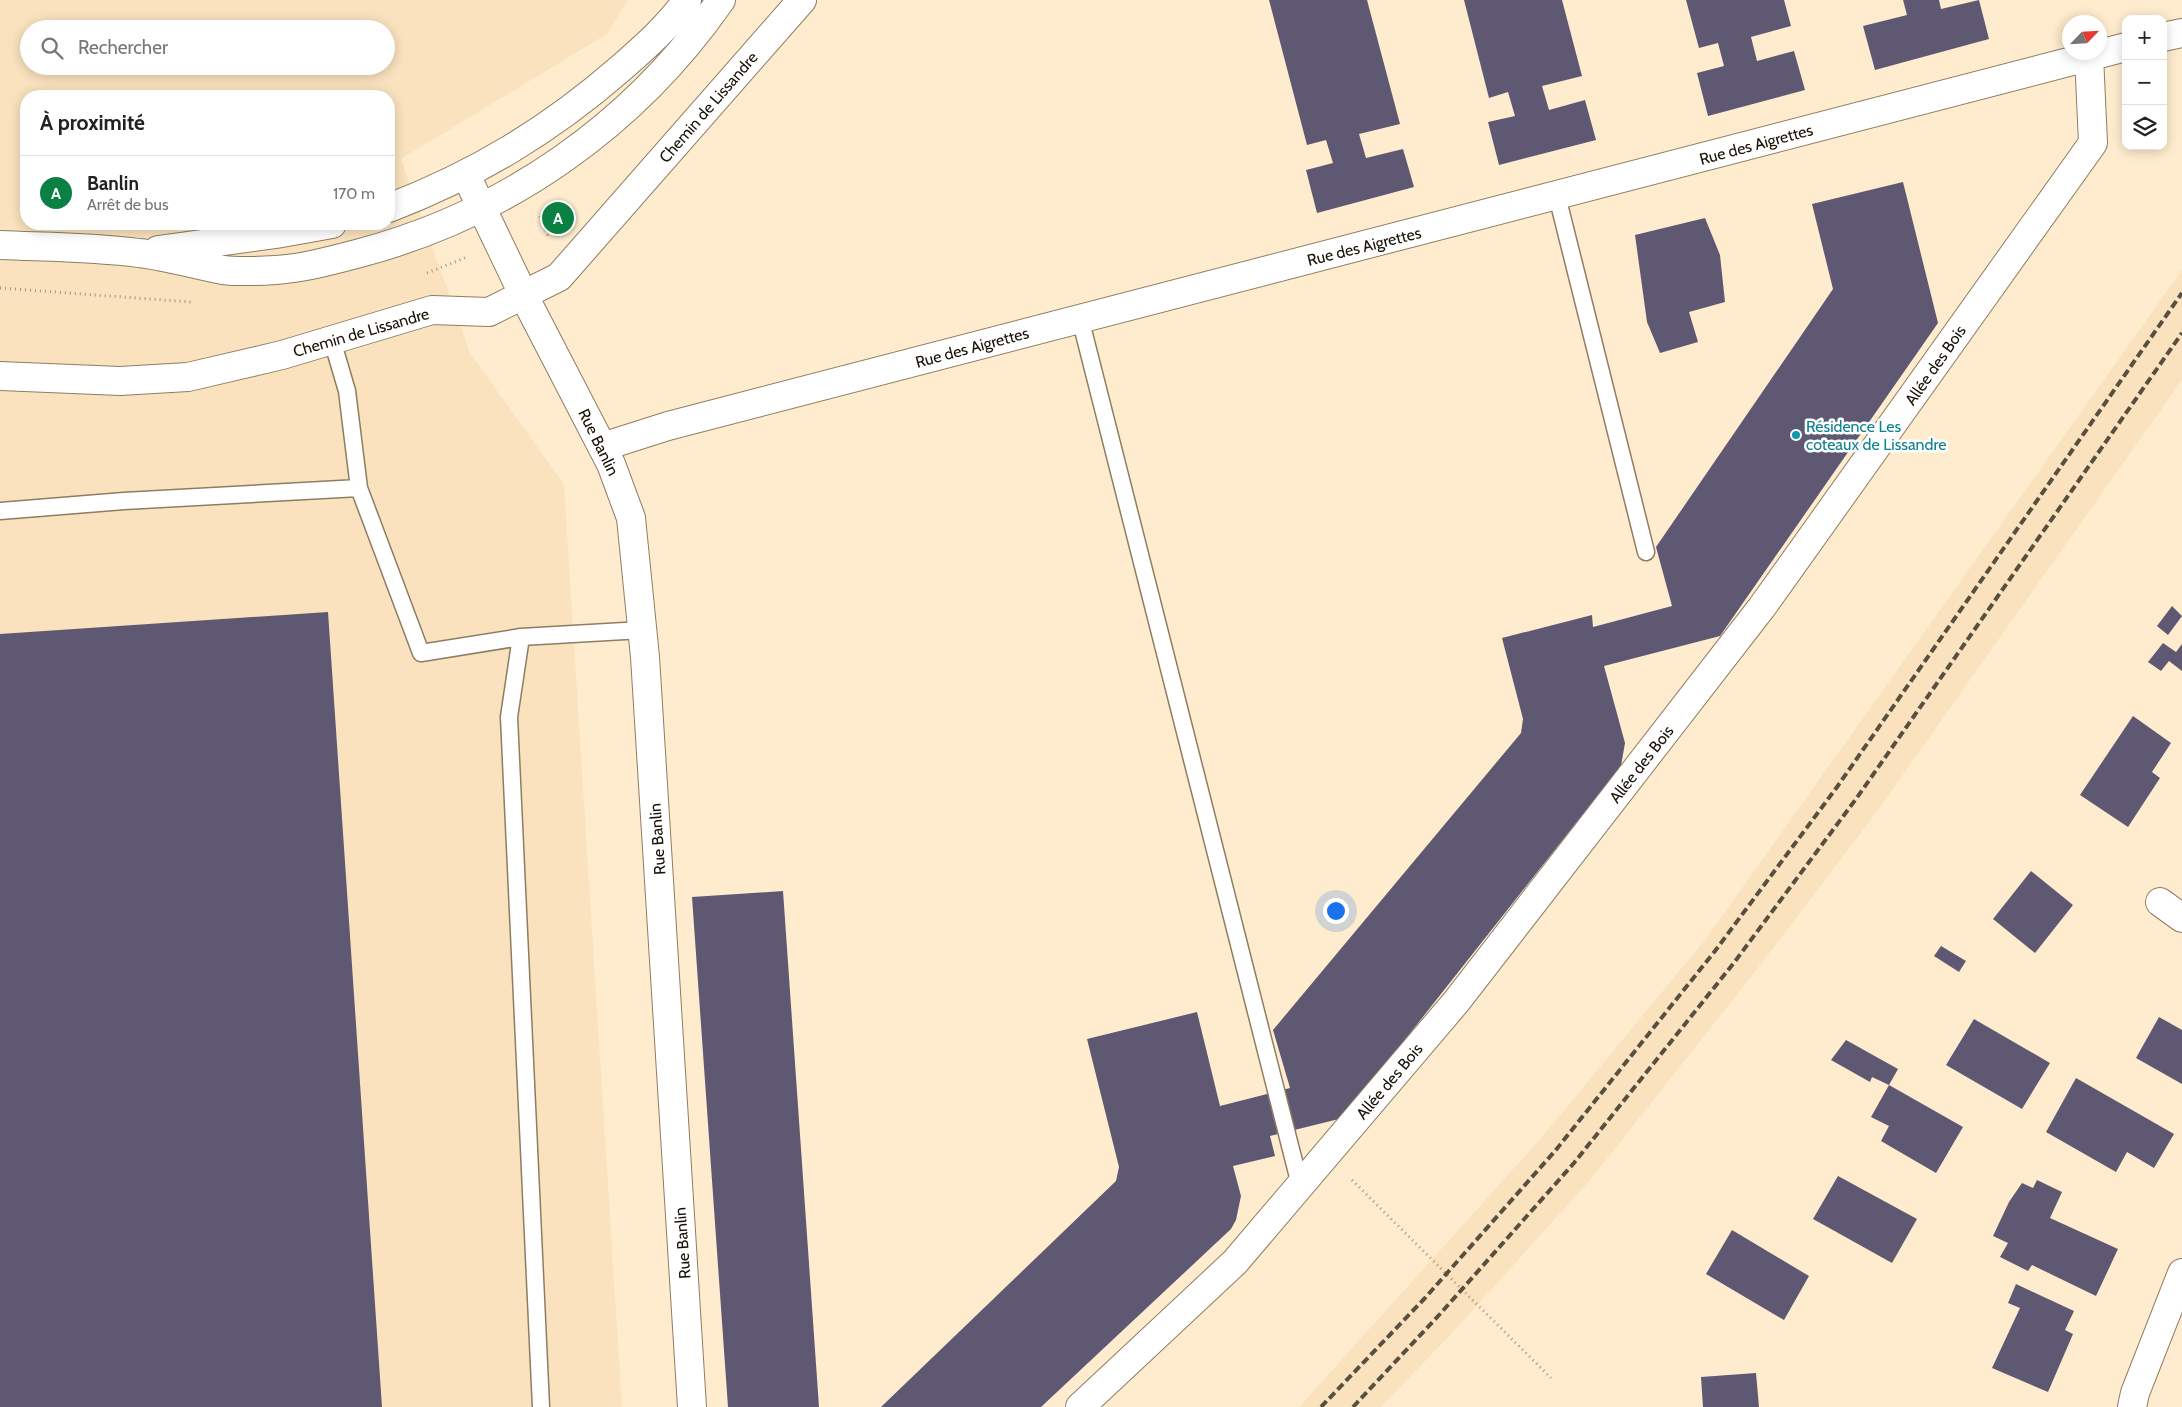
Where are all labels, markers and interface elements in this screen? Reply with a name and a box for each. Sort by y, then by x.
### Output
north arrow [2062,15,2107,60]
map controls [2122,15,2167,150]
button: + [2122,15,2167,60]
search box [20,20,395,75]
icon: search [38,34,66,62]
text: Rechercher [78,36,168,59]
street label: Chemin de Lissandre [655,48,762,167]
button: − [2122,60,2167,105]
button: layers [2122,105,2167,150]
text: À proximité [40,110,145,135]
street label: Rue des Aigrettes [1697,120,1815,169]
text: Banlin [87,172,139,195]
text: A [51,184,61,203]
text: 170 m [333,184,375,203]
text: Arrêt de bus [87,195,169,214]
pin: A [542,199,574,237]
street label: Rue des Aigrettes [1305,223,1423,270]
street label: Chemin de Lissandre [291,304,431,361]
street label: Allée des Bois [1901,322,1970,409]
street label: Rue des Aigrettes [913,323,1031,372]
street label: Rue Banlin [574,406,623,479]
place label: Résidence Les coteaux de Lissandre [1806,417,1946,454]
marker: Résidence Les coteaux de Lissandre [1790,429,1802,441]
street label: Allée des Bois [1605,722,1678,807]
street label: Rue Banlin [646,802,669,876]
your location [1323,898,1349,924]
street label: Allée des Bois [1352,1039,1427,1123]
street label: Rue Banlin [671,1206,694,1280]

